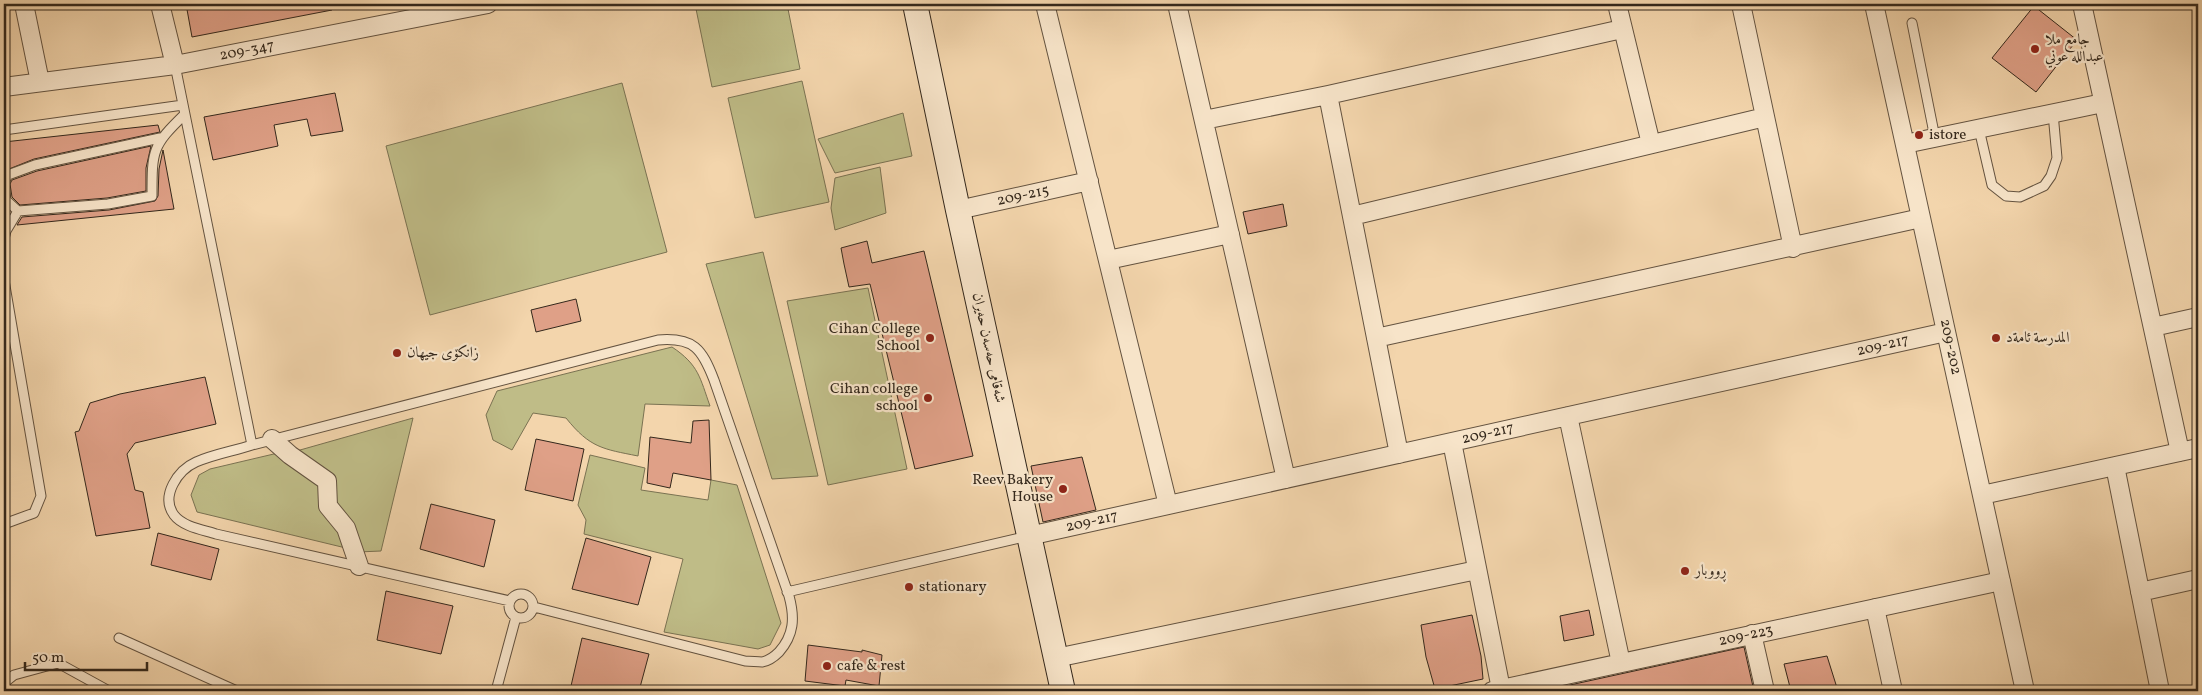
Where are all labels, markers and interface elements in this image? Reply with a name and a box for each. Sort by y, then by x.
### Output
place label: جامع ملا عبدالله عوني [2045,30,2104,68]
street label: 209-347 [218,35,276,67]
marker: جامع ملا عبدالله عوني [2029,43,2041,55]
place label: istore [1929,125,1966,146]
marker: istore [1913,129,1925,141]
street label: 209-215 [995,180,1051,212]
street label: شەقامی حەسەن حەیران [966,291,1010,405]
street label: 209-202 [1934,317,1966,377]
place label: Cihan College School [829,319,920,357]
place label: المدرسة ئامةد [2006,328,2069,349]
street label: 209-217 [1855,330,1911,362]
marker: Cihan College School [924,332,936,344]
marker: المدرسة ئامةد [1990,332,2002,344]
place label: زانکۆی جیھان [407,343,479,364]
marker: زانکۆی جیھان [391,347,403,359]
place label: Cihan college school [830,379,918,417]
marker: Cihan college school [922,392,934,404]
street label: 209-217 [1460,418,1516,450]
place label: Reev Bakery House [972,470,1053,508]
marker: Reev Bakery House [1057,483,1069,495]
street label: 209-217 [1064,506,1120,538]
place label: ڕووبار [1693,561,1727,582]
marker: ڕووبار [1679,565,1691,577]
place label: stationary [919,577,987,598]
marker: stationary [903,581,915,593]
street label: 209-223 [1717,620,1775,652]
scale bar [25,640,148,672]
text: 50 m [32,648,64,669]
place label: cafe & rest [837,656,906,677]
marker: cafe & rest [821,660,833,672]

